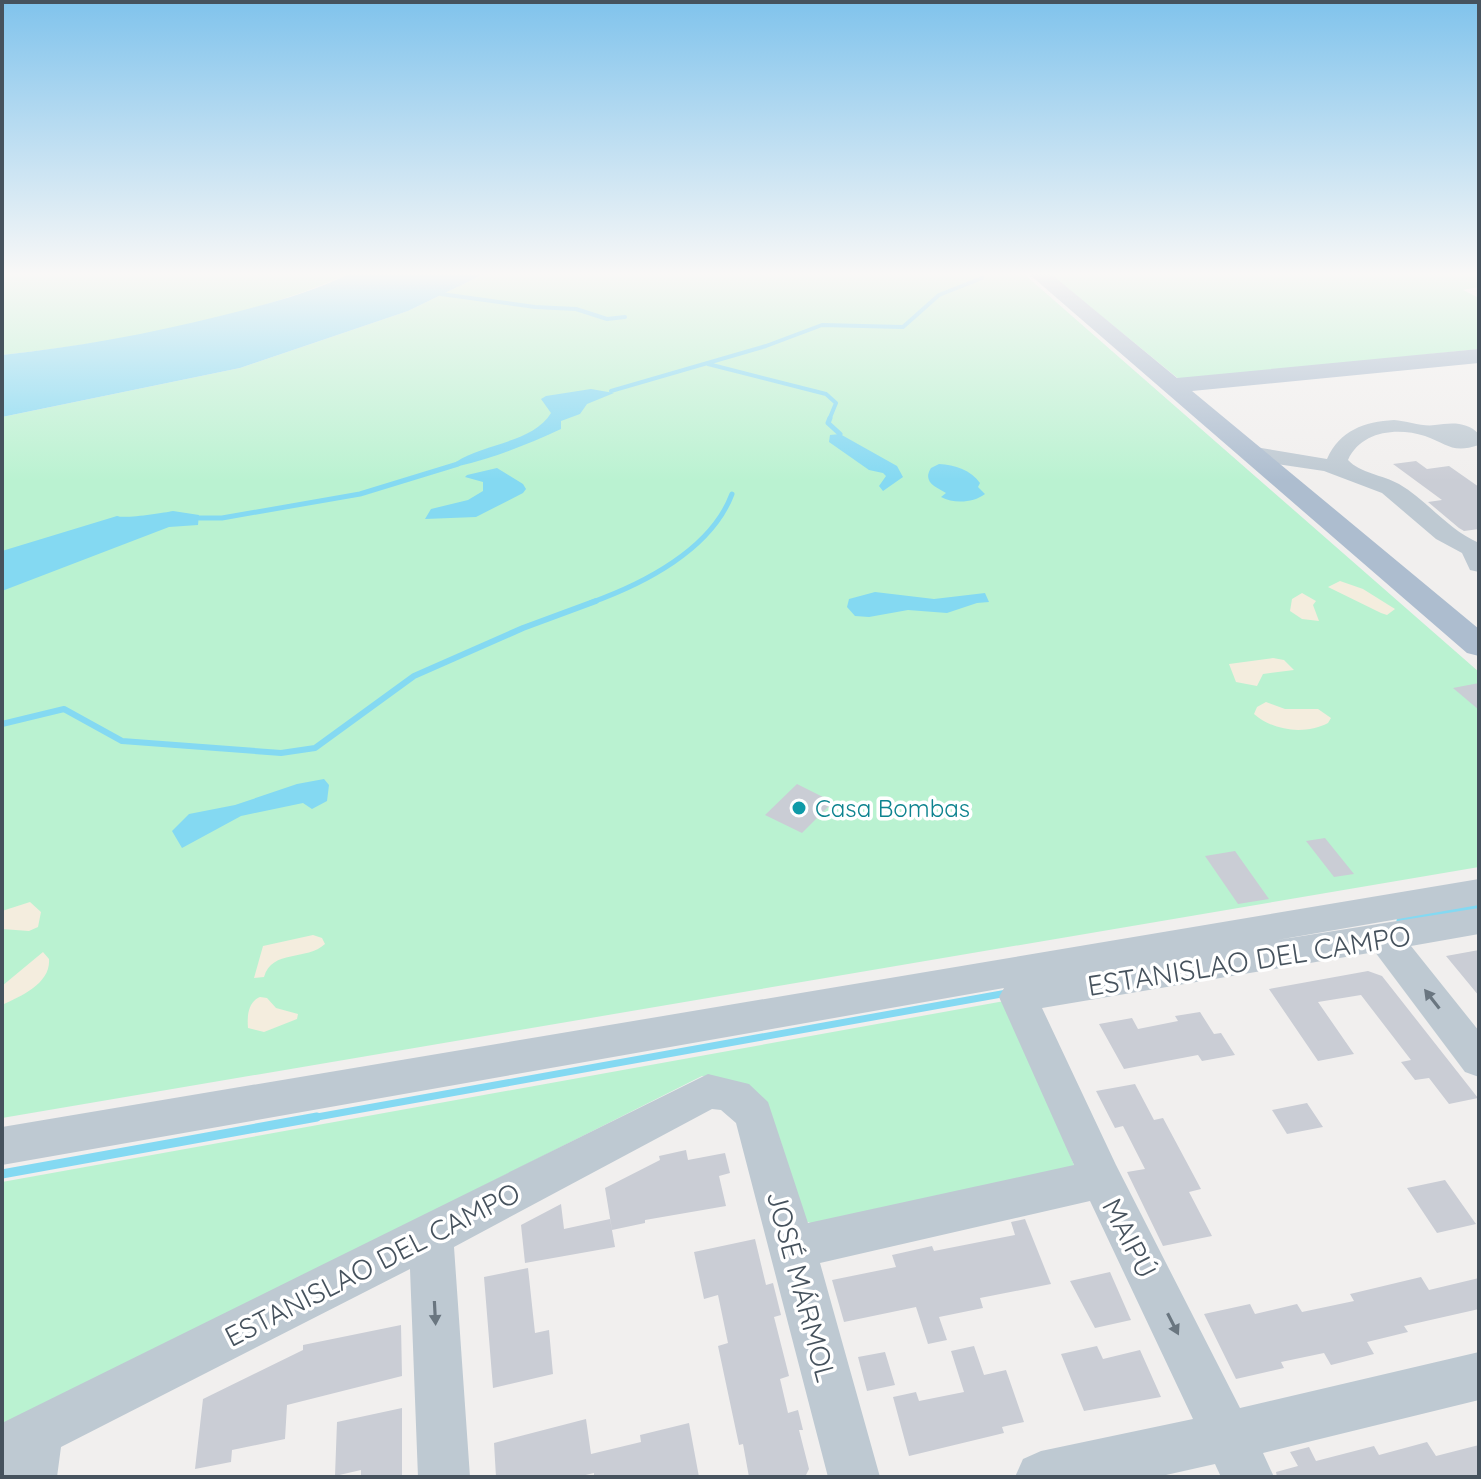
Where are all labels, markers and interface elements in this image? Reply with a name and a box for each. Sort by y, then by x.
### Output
place label: Casa Bombas [815,793,970,823]
marker: Casa Bombas [790,799,808,817]
street label: ESTANISLAO DEL CAMPO [1085,917,1413,1003]
one-way arrow [1424,989,1440,1009]
street label: ESTANISLAO DEL CAMPO [219,1174,525,1354]
street label: JOSÉ MÁRMOL [760,1187,844,1385]
street label: MAIPÚ [1095,1192,1165,1284]
one-way arrow [429,1301,442,1326]
one-way arrow [1166,1312,1180,1335]

